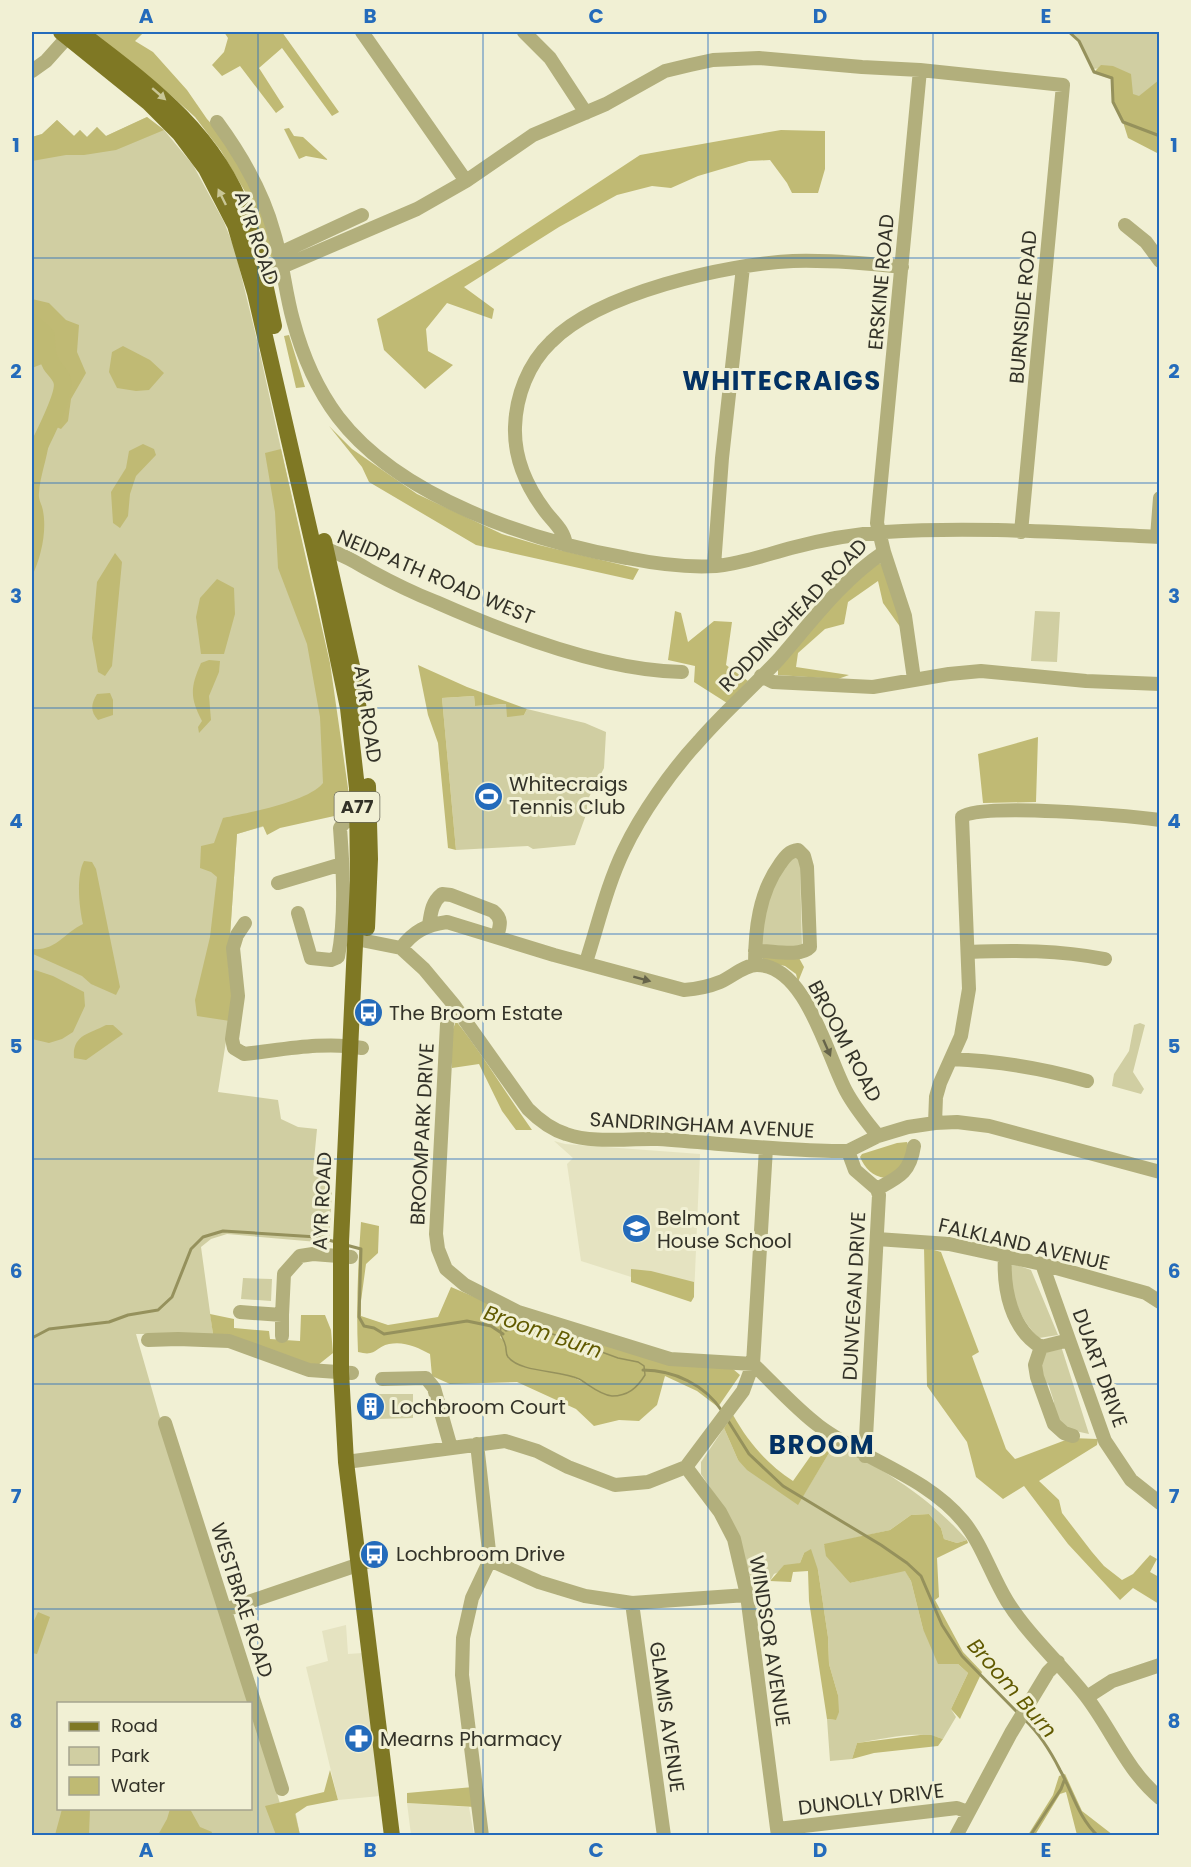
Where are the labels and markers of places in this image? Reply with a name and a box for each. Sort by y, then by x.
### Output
place label: Whitecraigs Tennis Club [509,770,628,821]
sports icon: Whitecraigs Tennis Club [472,780,504,812]
bus stop icon: The Broom Estate [352,997,384,1029]
place label: The Broom Estate [389,999,563,1027]
place label: Belmont House School [657,1204,792,1255]
school or university icon: Belmont House School [620,1213,652,1245]
building icon: Lochbroom Court [354,1391,386,1423]
place label: Lochbroom Court [391,1393,566,1421]
bus stop icon: Lochbroom Drive [359,1538,391,1570]
place label: Lochbroom Drive [396,1540,565,1568]
pharmacy icon: Mearns Pharmacy [343,1723,375,1755]
place label: Mearns Pharmacy [380,1725,562,1753]

